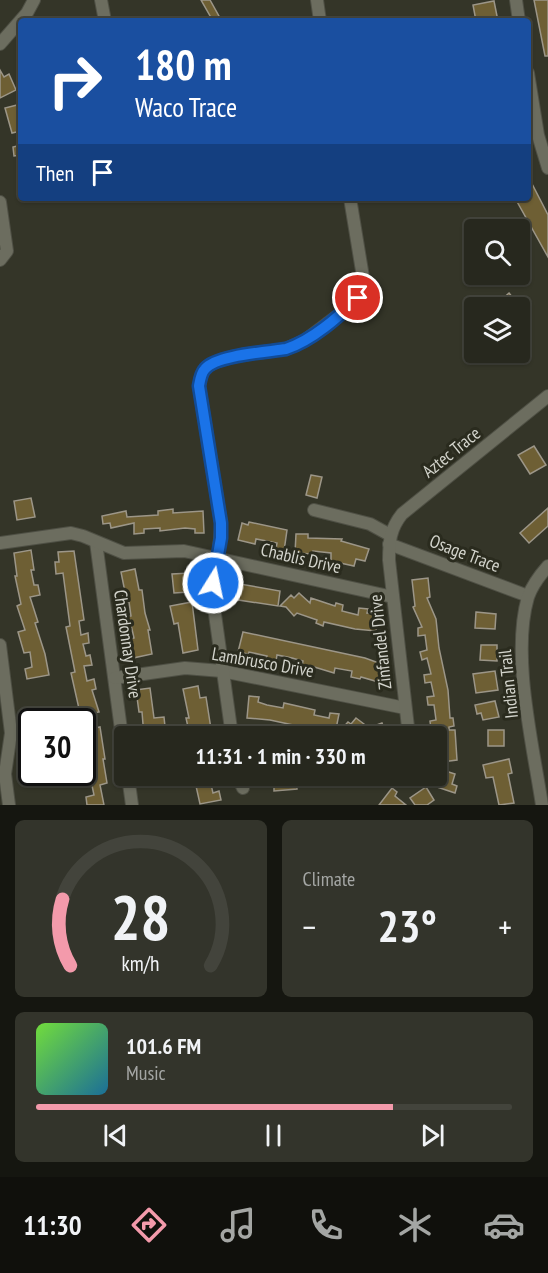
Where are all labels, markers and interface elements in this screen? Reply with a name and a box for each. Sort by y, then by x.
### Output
text: 180 m [135,37,232,92]
icon: right [36,42,114,120]
text: Waco Trace [135,90,237,124]
icon: arrive [86,156,119,189]
text: Then [36,159,74,187]
map controls [464,219,530,363]
button: search [464,219,530,285]
pin [332,272,383,323]
icon: arrive [341,281,374,314]
button: layers [464,297,530,363]
street label: Aztec Trace [417,422,485,482]
street label: Osage Trace [426,529,504,577]
street label: Chablis Drive [259,538,343,578]
position arrow [181,551,245,615]
street label: Chardonnay Drive [109,588,147,700]
street label: Zinfandel Drive [364,593,396,691]
street label: Lambrusco Drive [210,642,316,682]
street label: Indian Trail [493,648,523,720]
speed limit sign: 30 [18,708,96,786]
text: 11:31 · 1 min · 330 m [195,742,366,770]
text: Climate [303,866,355,892]
text: 28 [111,876,171,957]
text: 23° [378,896,437,954]
text: − [303,905,316,948]
text: + [498,905,512,948]
text: km/h [122,949,160,977]
text: 101.6 FM [126,1032,201,1060]
text: Music [126,1060,166,1086]
icon: previous [99,1119,132,1152]
icon: pause [257,1119,290,1152]
icon: next [416,1119,449,1152]
icon: directions [128,1204,170,1246]
icon: music [217,1204,259,1246]
icon: phone [305,1204,347,1246]
icon: climate [394,1204,436,1246]
icon: car [483,1204,525,1246]
text: 11:30 [23,1208,82,1242]

